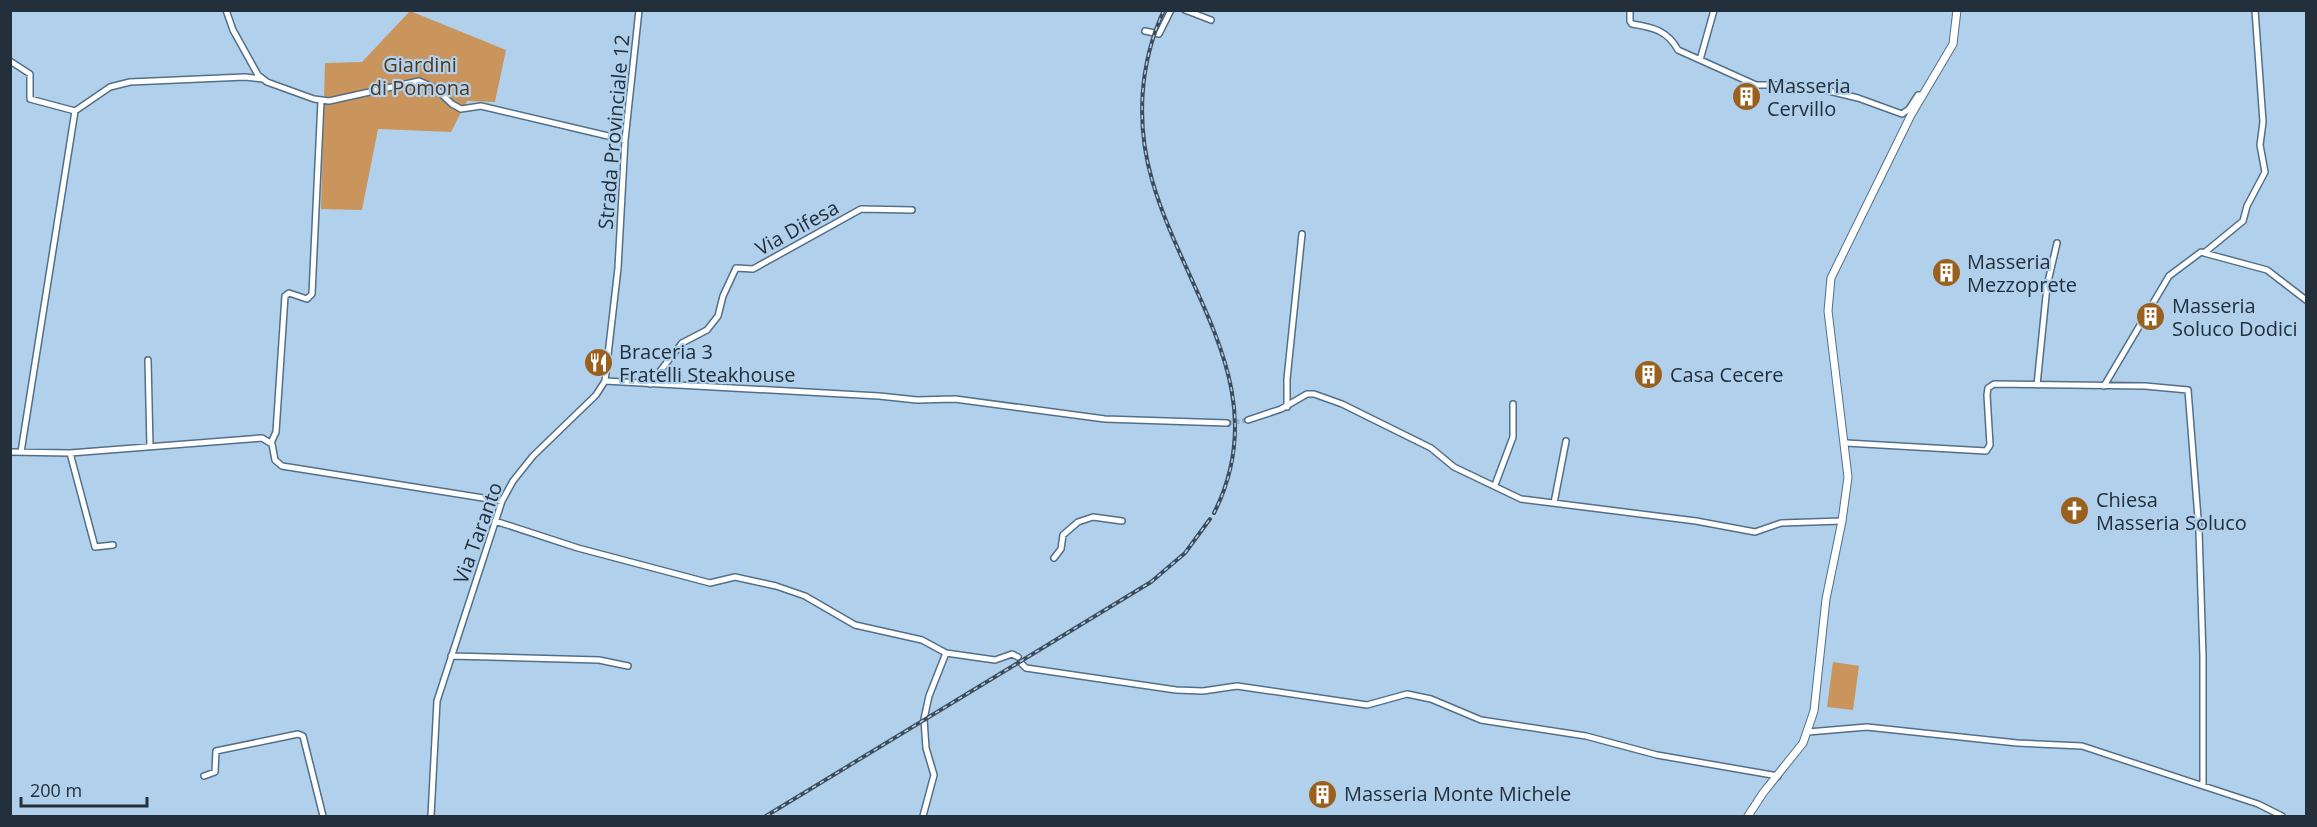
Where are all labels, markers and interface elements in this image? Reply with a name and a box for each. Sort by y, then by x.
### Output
street label: Strada Provinciale 12 [592,33,635,231]
park label: Giardini di Pomona [370,51,470,101]
place label: Masseria Cervillo [1767,72,1851,122]
building icon: Masseria Cervillo [1730,81,1762,113]
street label: Via Difesa [750,194,843,262]
place label: Masseria Mezzoprete [1967,248,2077,298]
building icon: Masseria Mezzoprete [1930,257,1962,289]
place label: Masseria Soluco Dodici [2172,292,2298,342]
building icon: Masseria Soluco Dodici [2135,301,2167,333]
place label: Braceria 3 Fratelli Steakhouse [619,338,796,388]
restaurant icon: Braceria 3 Fratelli Steakhouse [582,347,614,379]
building icon: Casa Cecere [1633,359,1665,391]
place label: Casa Cecere [1670,361,1784,388]
street label: Via Taranto [447,478,508,587]
place label: Chiesa Masseria Soluco [2096,486,2247,536]
church icon: Chiesa Masseria Soluco [2059,495,2091,527]
scale bar [21,770,147,808]
text: 200 m [30,778,82,802]
building icon: Masseria Monte Michele [1307,778,1339,810]
place label: Masseria Monte Michele [1344,780,1571,807]

